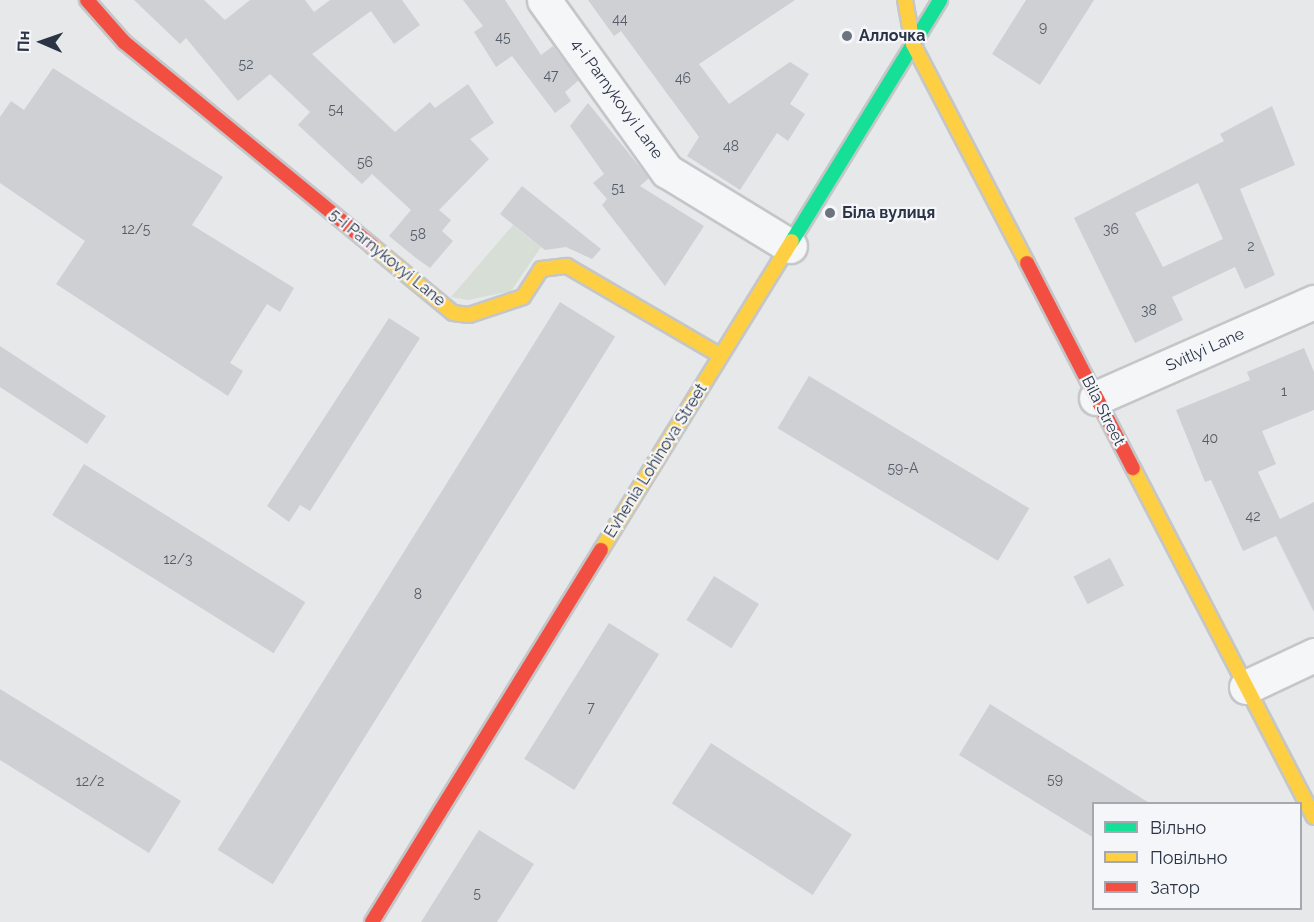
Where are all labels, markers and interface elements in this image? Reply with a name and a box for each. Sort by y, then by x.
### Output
house number: 44 [612,11,628,27]
north arrow [12,12,72,72]
house number: 9 [1039,19,1047,35]
place label: Аллочка [859,26,925,46]
house number: 45 [495,29,511,45]
marker: Аллочка [840,29,854,43]
text: Пн [14,30,33,52]
street label: 4-i Parnykovyi Lane [567,35,667,163]
house number: 52 [239,56,253,72]
house number: 47 [543,67,559,83]
house number: 46 [675,70,691,86]
house number: 54 [328,101,344,117]
house number: 48 [723,138,739,154]
house number: 56 [357,154,373,170]
house number: 51 [611,180,625,196]
place label: Біла вулиця [842,203,935,223]
street label: 5-i Parnykovyi Lane [325,205,449,311]
marker: Біла вулиця [823,206,837,220]
house number: 12/5 [122,221,150,237]
house number: 36 [1103,221,1119,237]
house number: 58 [410,226,426,242]
house number: 2 [1247,238,1255,254]
house number: 38 [1141,302,1157,318]
street label: Svitlyi Lane [1163,324,1247,376]
street label: Bila Street [1077,373,1129,449]
street label: Evhenia Lohinova Street [601,381,711,541]
house number: 1 [1281,383,1287,399]
house number: 40 [1202,430,1218,446]
house number: 59-А [887,460,919,476]
house number: 42 [1246,508,1260,524]
house number: 12/3 [164,551,192,567]
house number: 8 [414,586,422,602]
house number: 7 [587,699,595,715]
house number: 59 [1047,771,1063,787]
house number: 12/2 [76,773,104,789]
legend [1092,802,1302,910]
text: Вільно [1150,817,1206,838]
text: Повільно [1150,847,1227,868]
text: Затор [1150,877,1200,898]
house number: 5 [473,885,481,901]

